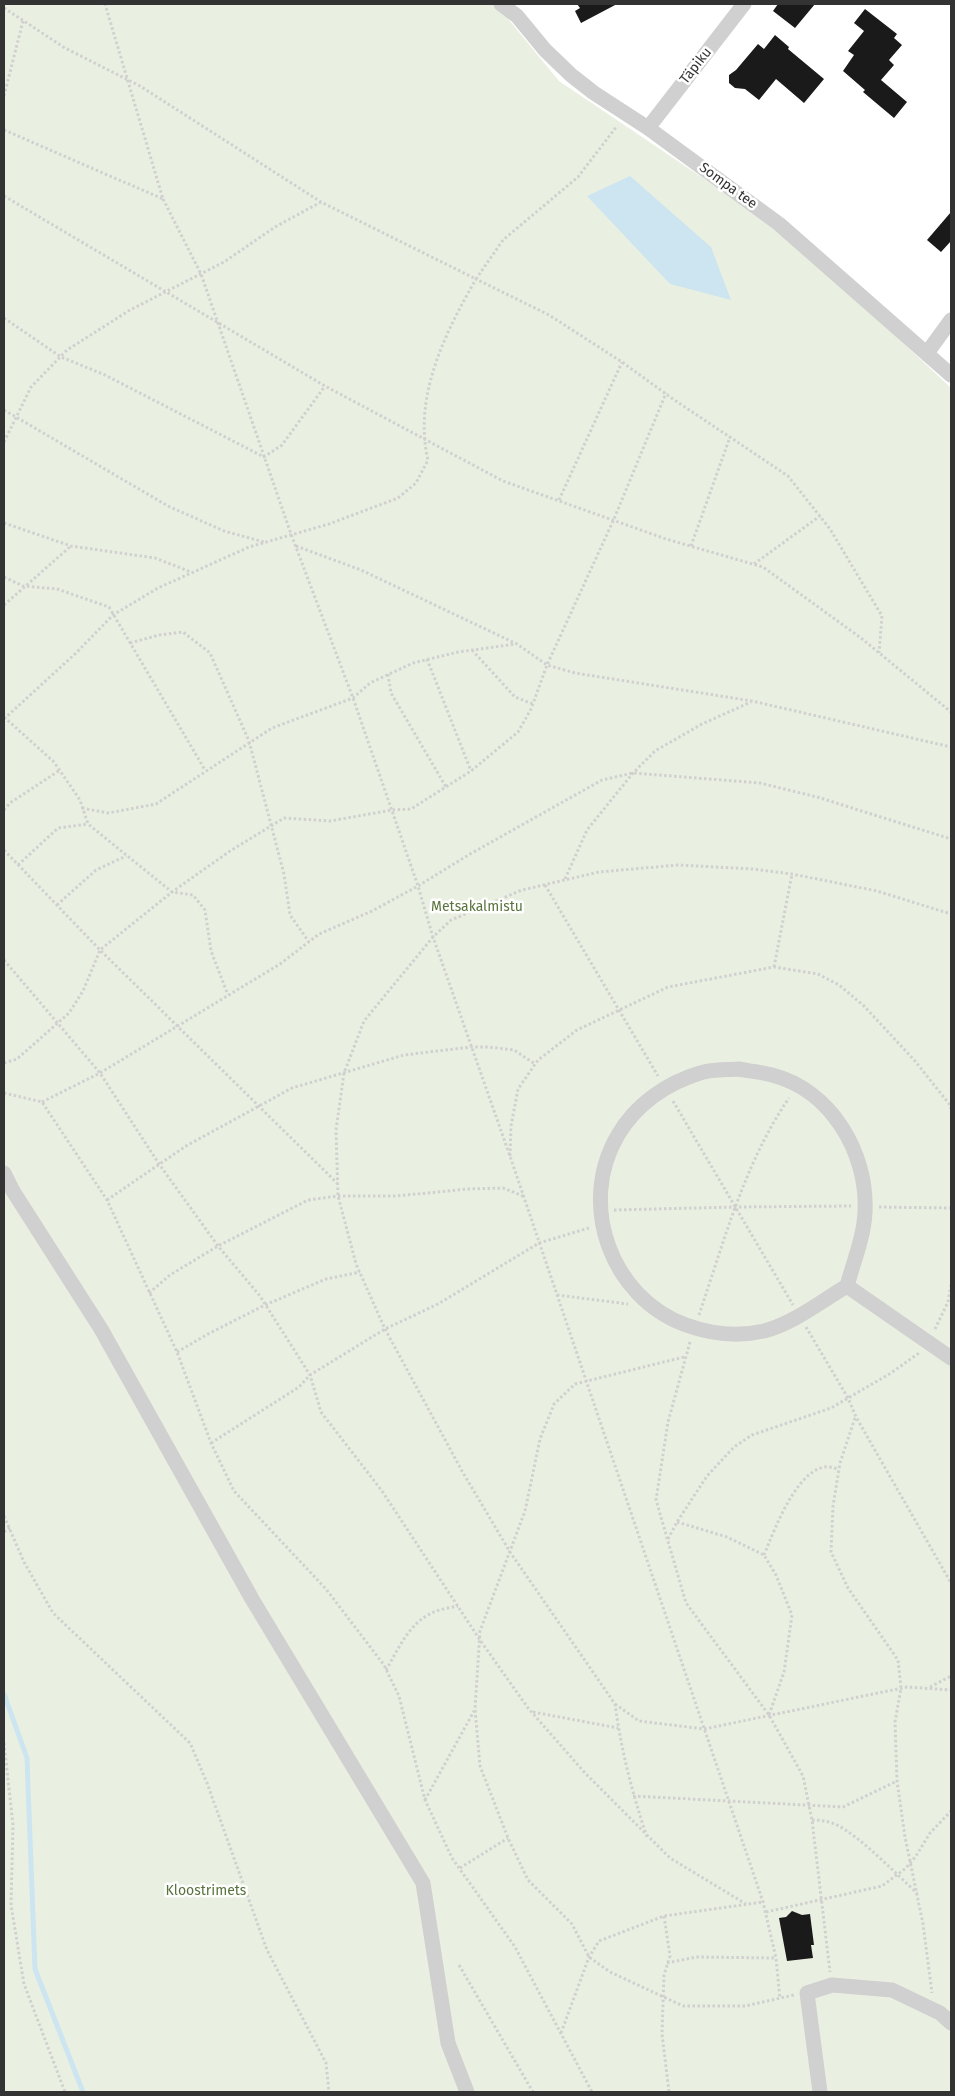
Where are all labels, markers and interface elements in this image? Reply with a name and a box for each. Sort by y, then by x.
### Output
street label: Täpiku [677,44,715,88]
street label: Sompa tee [696,159,760,213]
park label: Metsakalmistu [431,899,523,915]
park label: Kloostrimets [166,1883,246,1899]

